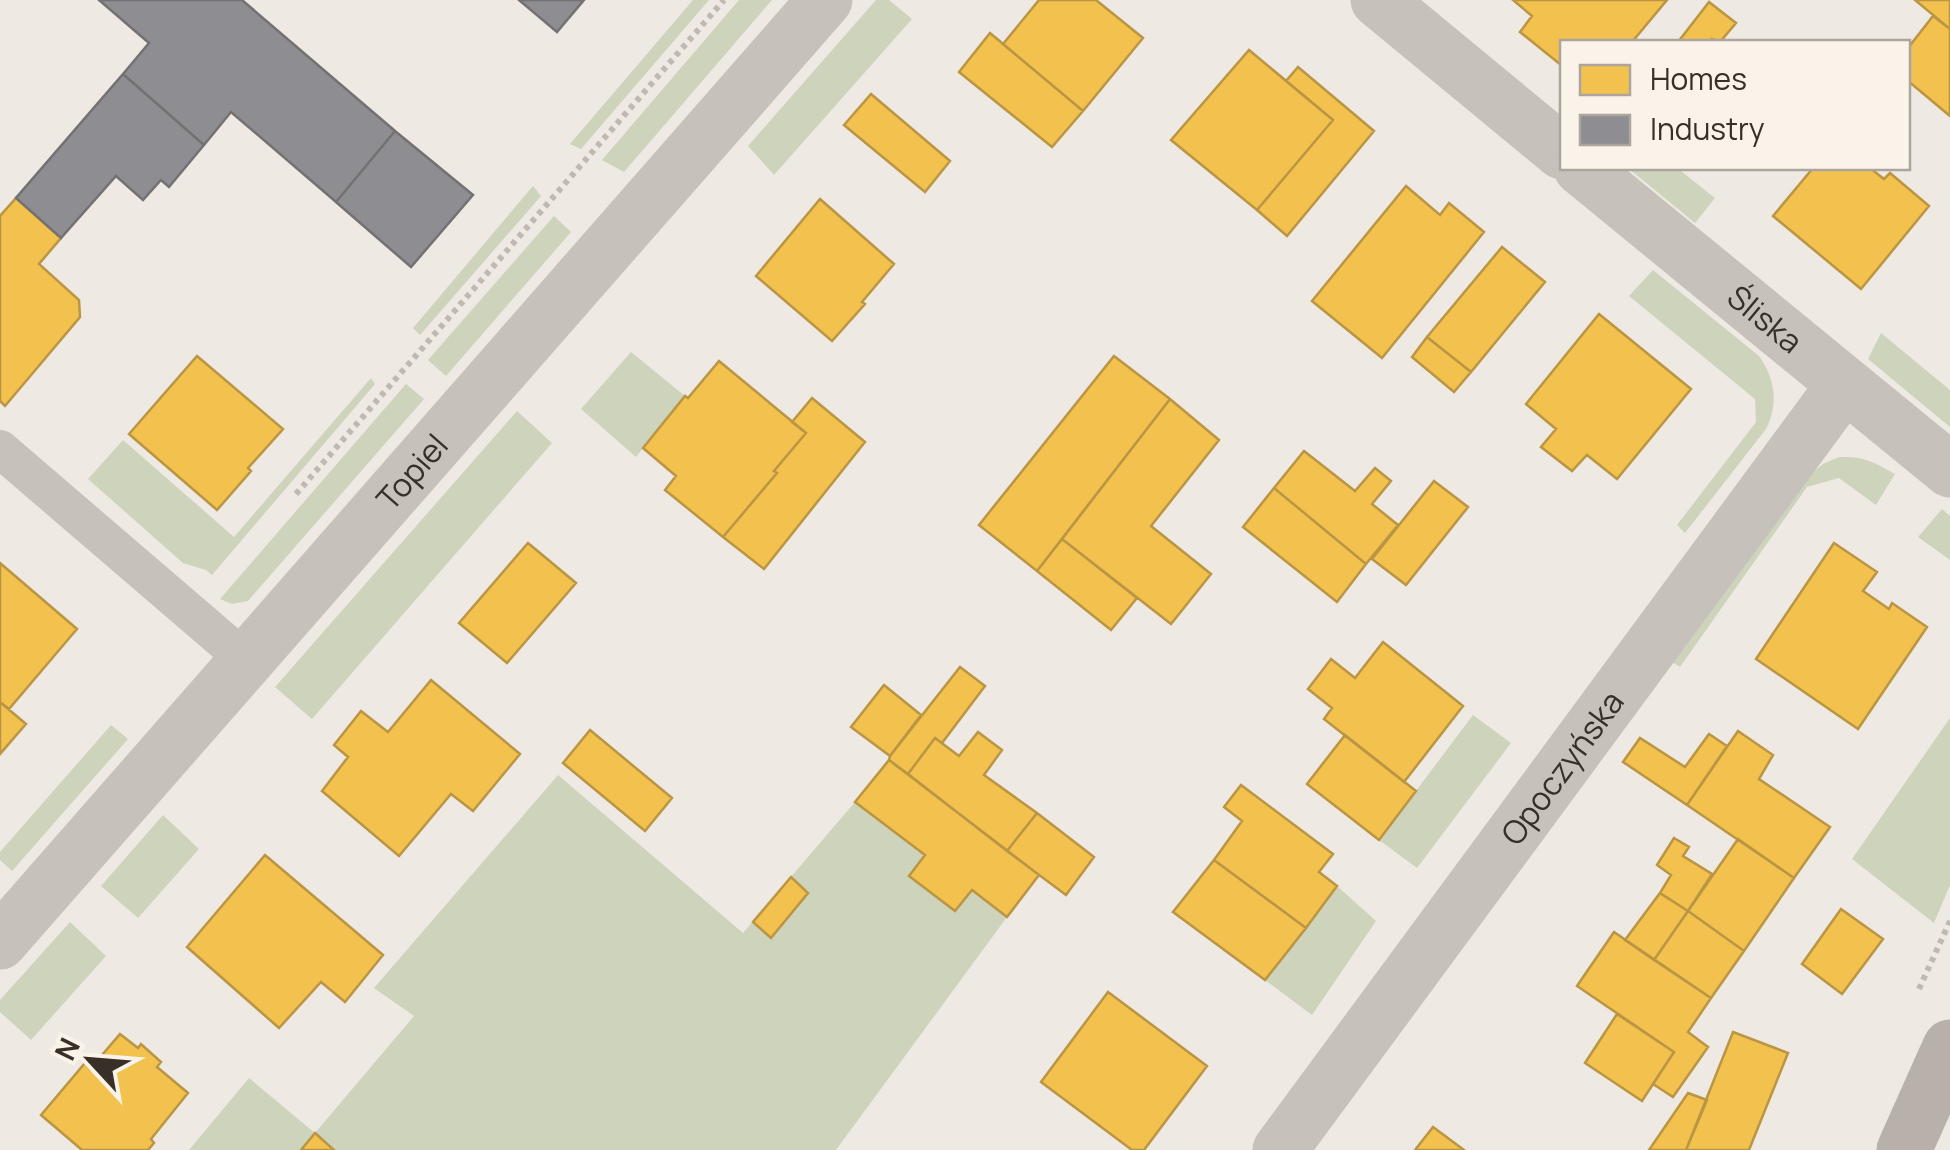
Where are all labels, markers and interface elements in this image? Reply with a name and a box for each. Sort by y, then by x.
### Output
legend [1560,40,1910,170]
text: Homes [1650,58,1747,99]
text: Industry [1650,108,1765,149]
street label: Śliska [1718,275,1812,363]
street label: Topiel [366,424,457,519]
street label: Opoczyńska [1490,682,1633,854]
north arrow [40,1010,140,1110]
text: N [45,1031,88,1066]

